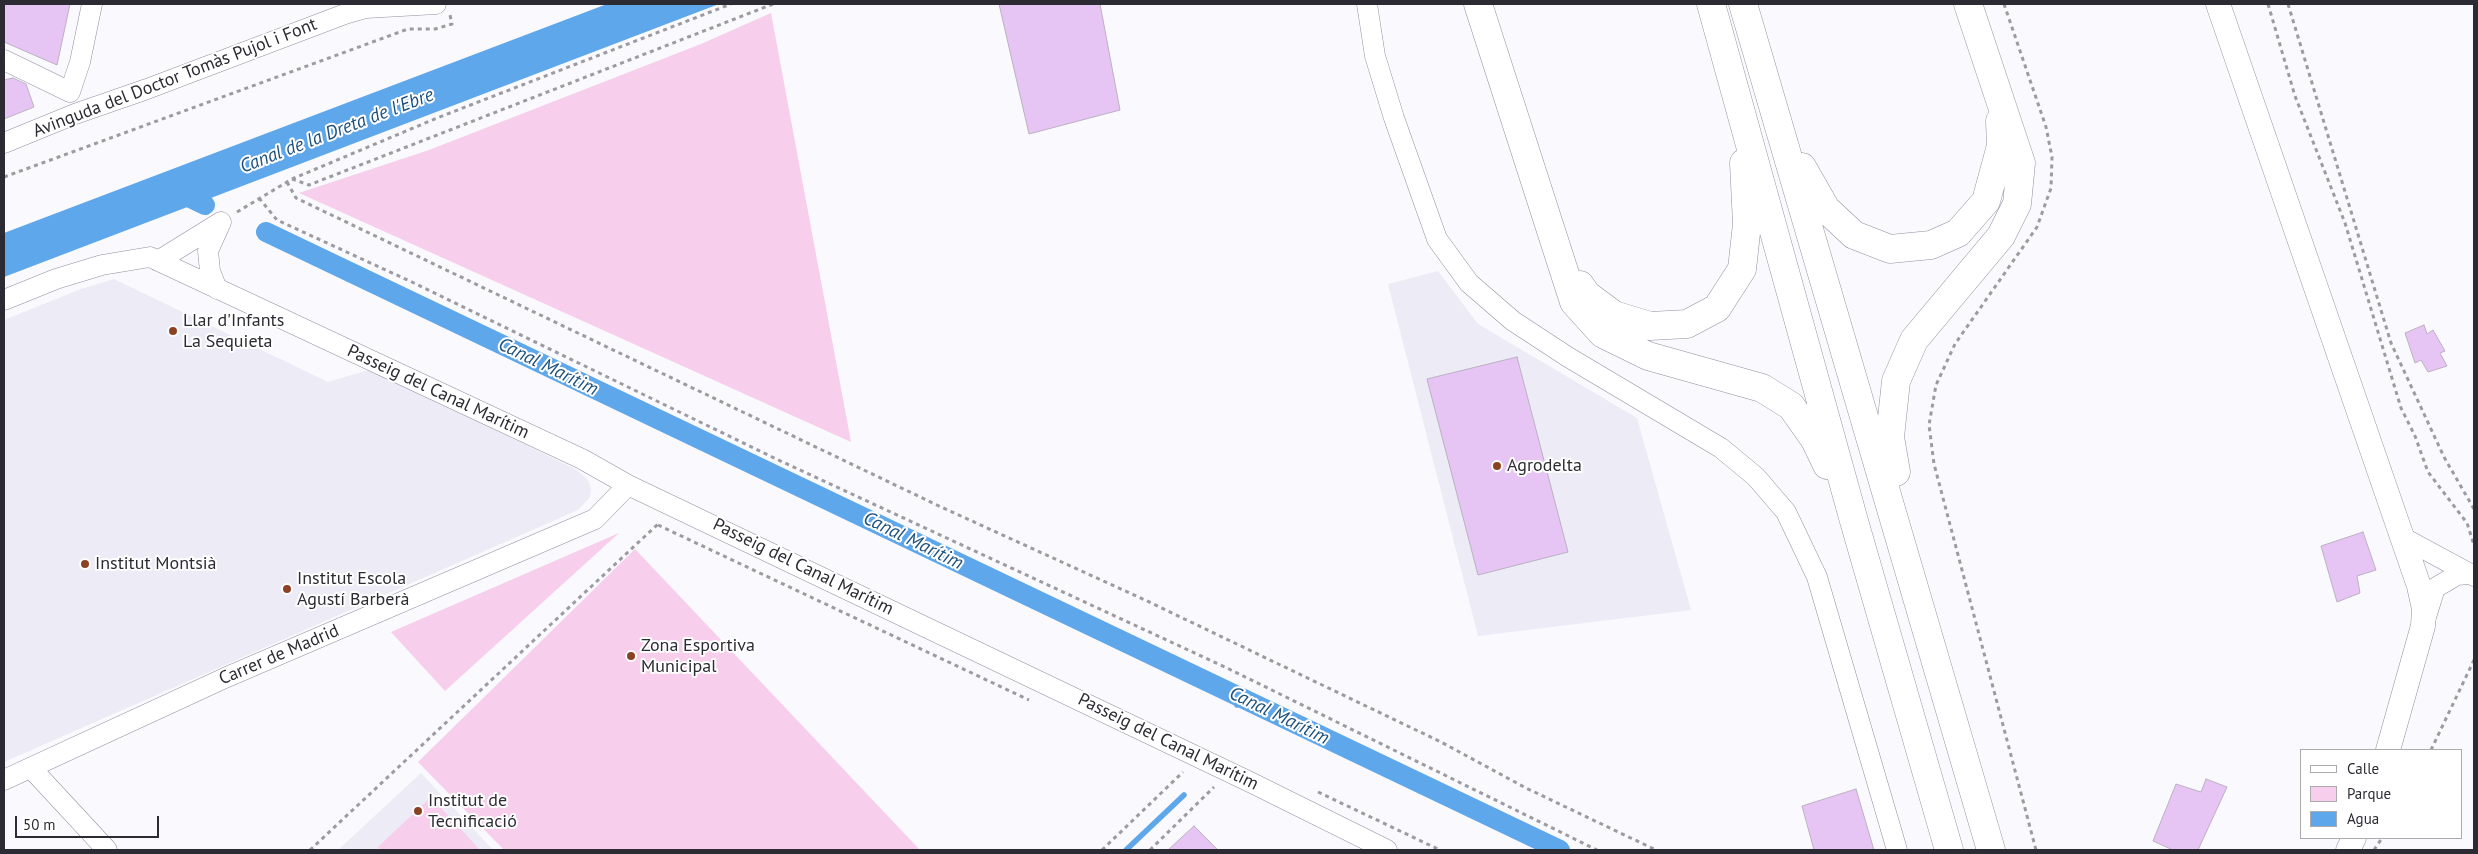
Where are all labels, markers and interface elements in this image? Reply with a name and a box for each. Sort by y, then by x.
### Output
street label: Avinguda del Doctor Tomàs Pujol i Font [30,14,320,142]
water label: Canal de la Dreta de l'Ebre [237,84,437,178]
place label: Llar d'Infants La Sequieta [183,310,284,352]
marker: Llar d'Infants La Sequieta [167,325,179,337]
water label: Canal Marítim [494,333,602,401]
street label: Passeig del Canal Marítim [344,340,532,444]
place label: Agrodelta [1507,455,1582,477]
marker: Agrodelta [1491,460,1503,472]
water label: Canal Marítim [859,507,967,575]
street label: Passeig del Canal Marítim [709,514,897,620]
place label: Institut Montsià [95,553,216,575]
marker: Institut Montsià [79,558,91,570]
place label: Institut Escola Agustí Barberà [297,568,409,610]
marker: Institut Escola Agustí Barberà [281,583,293,595]
street label: Carrer de Madrid [216,620,342,690]
place label: Zona Esportiva Municipal [641,635,755,678]
marker: Zona Esportiva Municipal [625,650,637,662]
water label: Canal Marítim [1225,682,1333,750]
street label: Passeig del Canal Marítim [1074,689,1262,795]
legend [2300,749,2463,839]
text: Calle [2347,759,2379,778]
text: Parque [2347,784,2391,803]
place label: Institut de Tecnificació [428,790,517,832]
marker: Institut de Tecnificació [412,805,424,817]
scale bar [18,806,161,838]
text: Agua [2347,809,2379,828]
text: 50 m [23,815,56,834]

